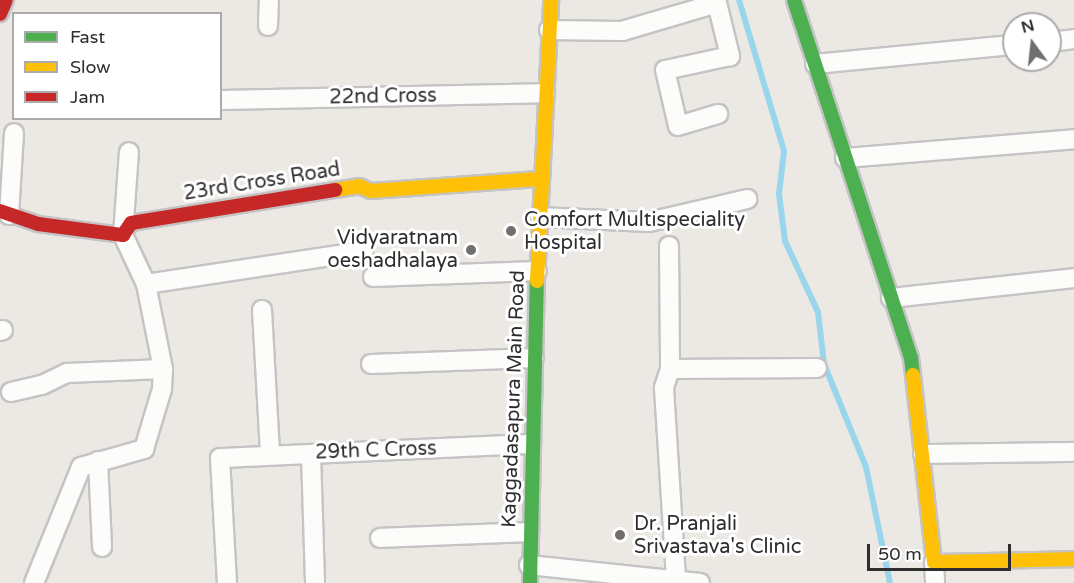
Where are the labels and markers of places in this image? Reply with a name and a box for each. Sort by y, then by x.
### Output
place label: Comfort Multispeciality Hospital [524,208,745,255]
marker: Comfort Multispeciality Hospital [502,222,520,240]
place label: Vidyaratnam oeshadhalaya [328,226,458,273]
marker: Vidyaratnam oeshadhalaya [462,241,480,259]
place label: Dr. Pranjali Srivastava's Clinic [634,512,801,559]
marker: Dr. Pranjali Srivastava's Clinic [611,526,629,544]

